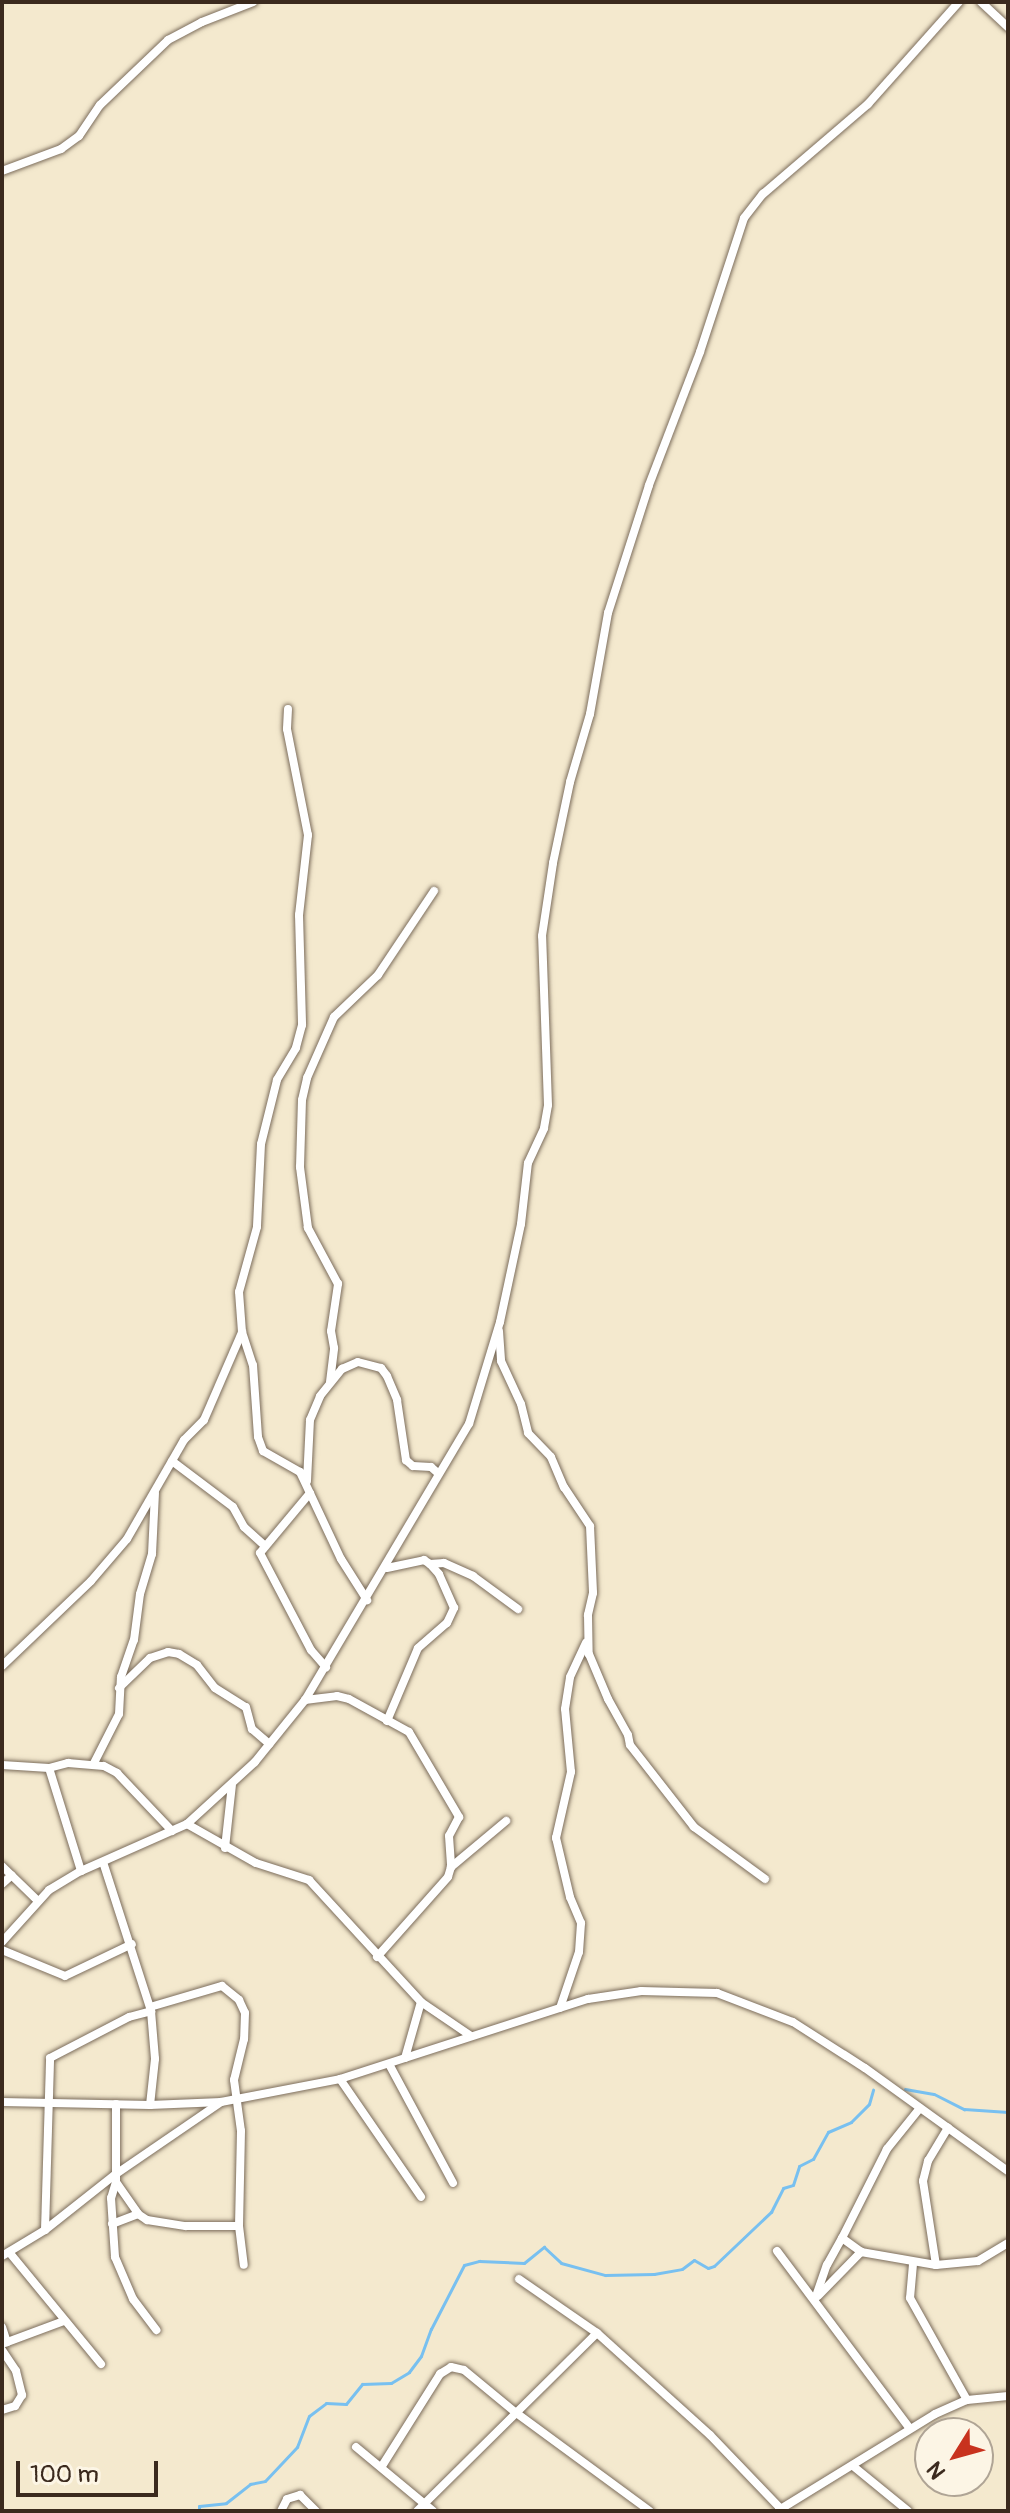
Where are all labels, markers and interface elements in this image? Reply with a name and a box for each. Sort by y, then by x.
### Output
north arrow [914,2417,994,2497]
scale bar [20,2445,162,2495]
text: N [921,2456,952,2485]
text: 100 m [30,2460,99,2489]

